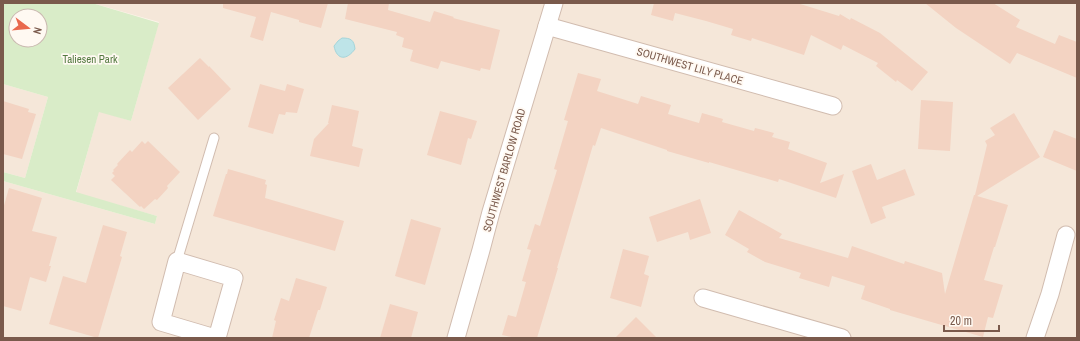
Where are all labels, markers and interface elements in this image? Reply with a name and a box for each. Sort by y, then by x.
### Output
north arrow [8,8,48,48]
text: N [30,26,45,36]
street label: SOUTHWEST LILY PLACE [635,44,745,88]
park label: Taliesen Park [63,52,118,66]
street label: SOUTHWEST BARLOW ROAD [480,107,528,233]
scale bar [944,307,999,333]
text: 20 m [950,313,972,329]

